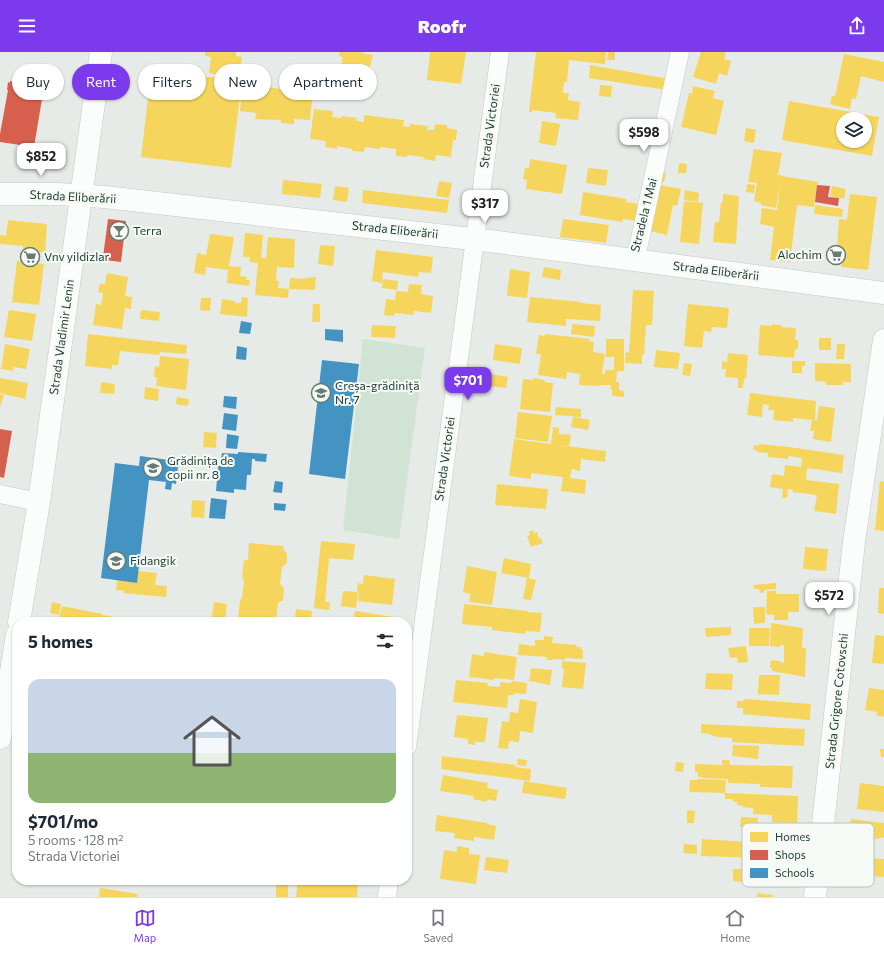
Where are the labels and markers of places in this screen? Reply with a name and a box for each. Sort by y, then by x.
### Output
pin: $598 [620,119,668,153]
pin: $852 [17,143,65,177]
pin: $317 [461,190,509,224]
bar icon: Terra [108,220,130,242]
place label: Terra [133,223,162,237]
supermarket icon: Alochim [825,244,847,266]
supermarket icon: Vnv yildizlar [19,246,41,268]
place label: Alochim [777,247,822,261]
place label: Vnv yildizlar [44,249,109,263]
pin: $701 [444,367,492,401]
place label: Creșa-grădiniță Nr. 7 [335,378,419,406]
school or university icon: Creșa-grădiniță Nr. 7 [310,382,332,404]
place label: Grădinița de copii nr. 8 [167,453,233,481]
school or university icon: Grădinița de copii nr. 8 [142,457,164,479]
school or university icon: Fidangik [105,550,127,572]
place label: Fidangik [130,553,177,567]
pin: $572 [805,582,853,616]

